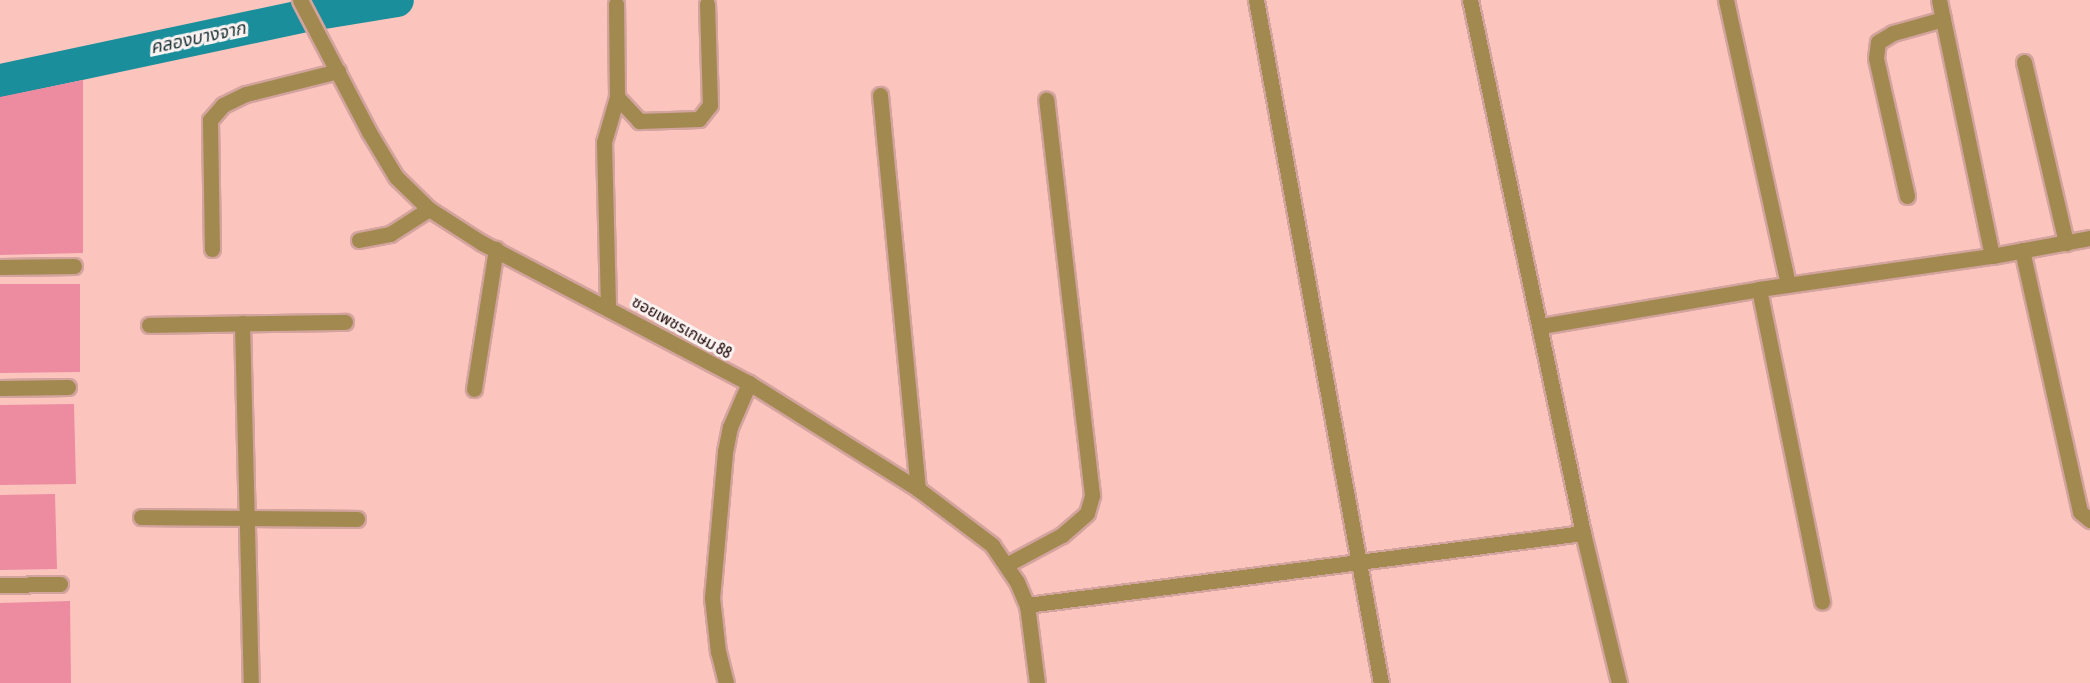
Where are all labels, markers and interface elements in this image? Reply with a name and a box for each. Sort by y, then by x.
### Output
water label: คลองบางจาก [148,17,248,59]
street label: ซอยเพชรเกษม 88 [629,292,735,362]

